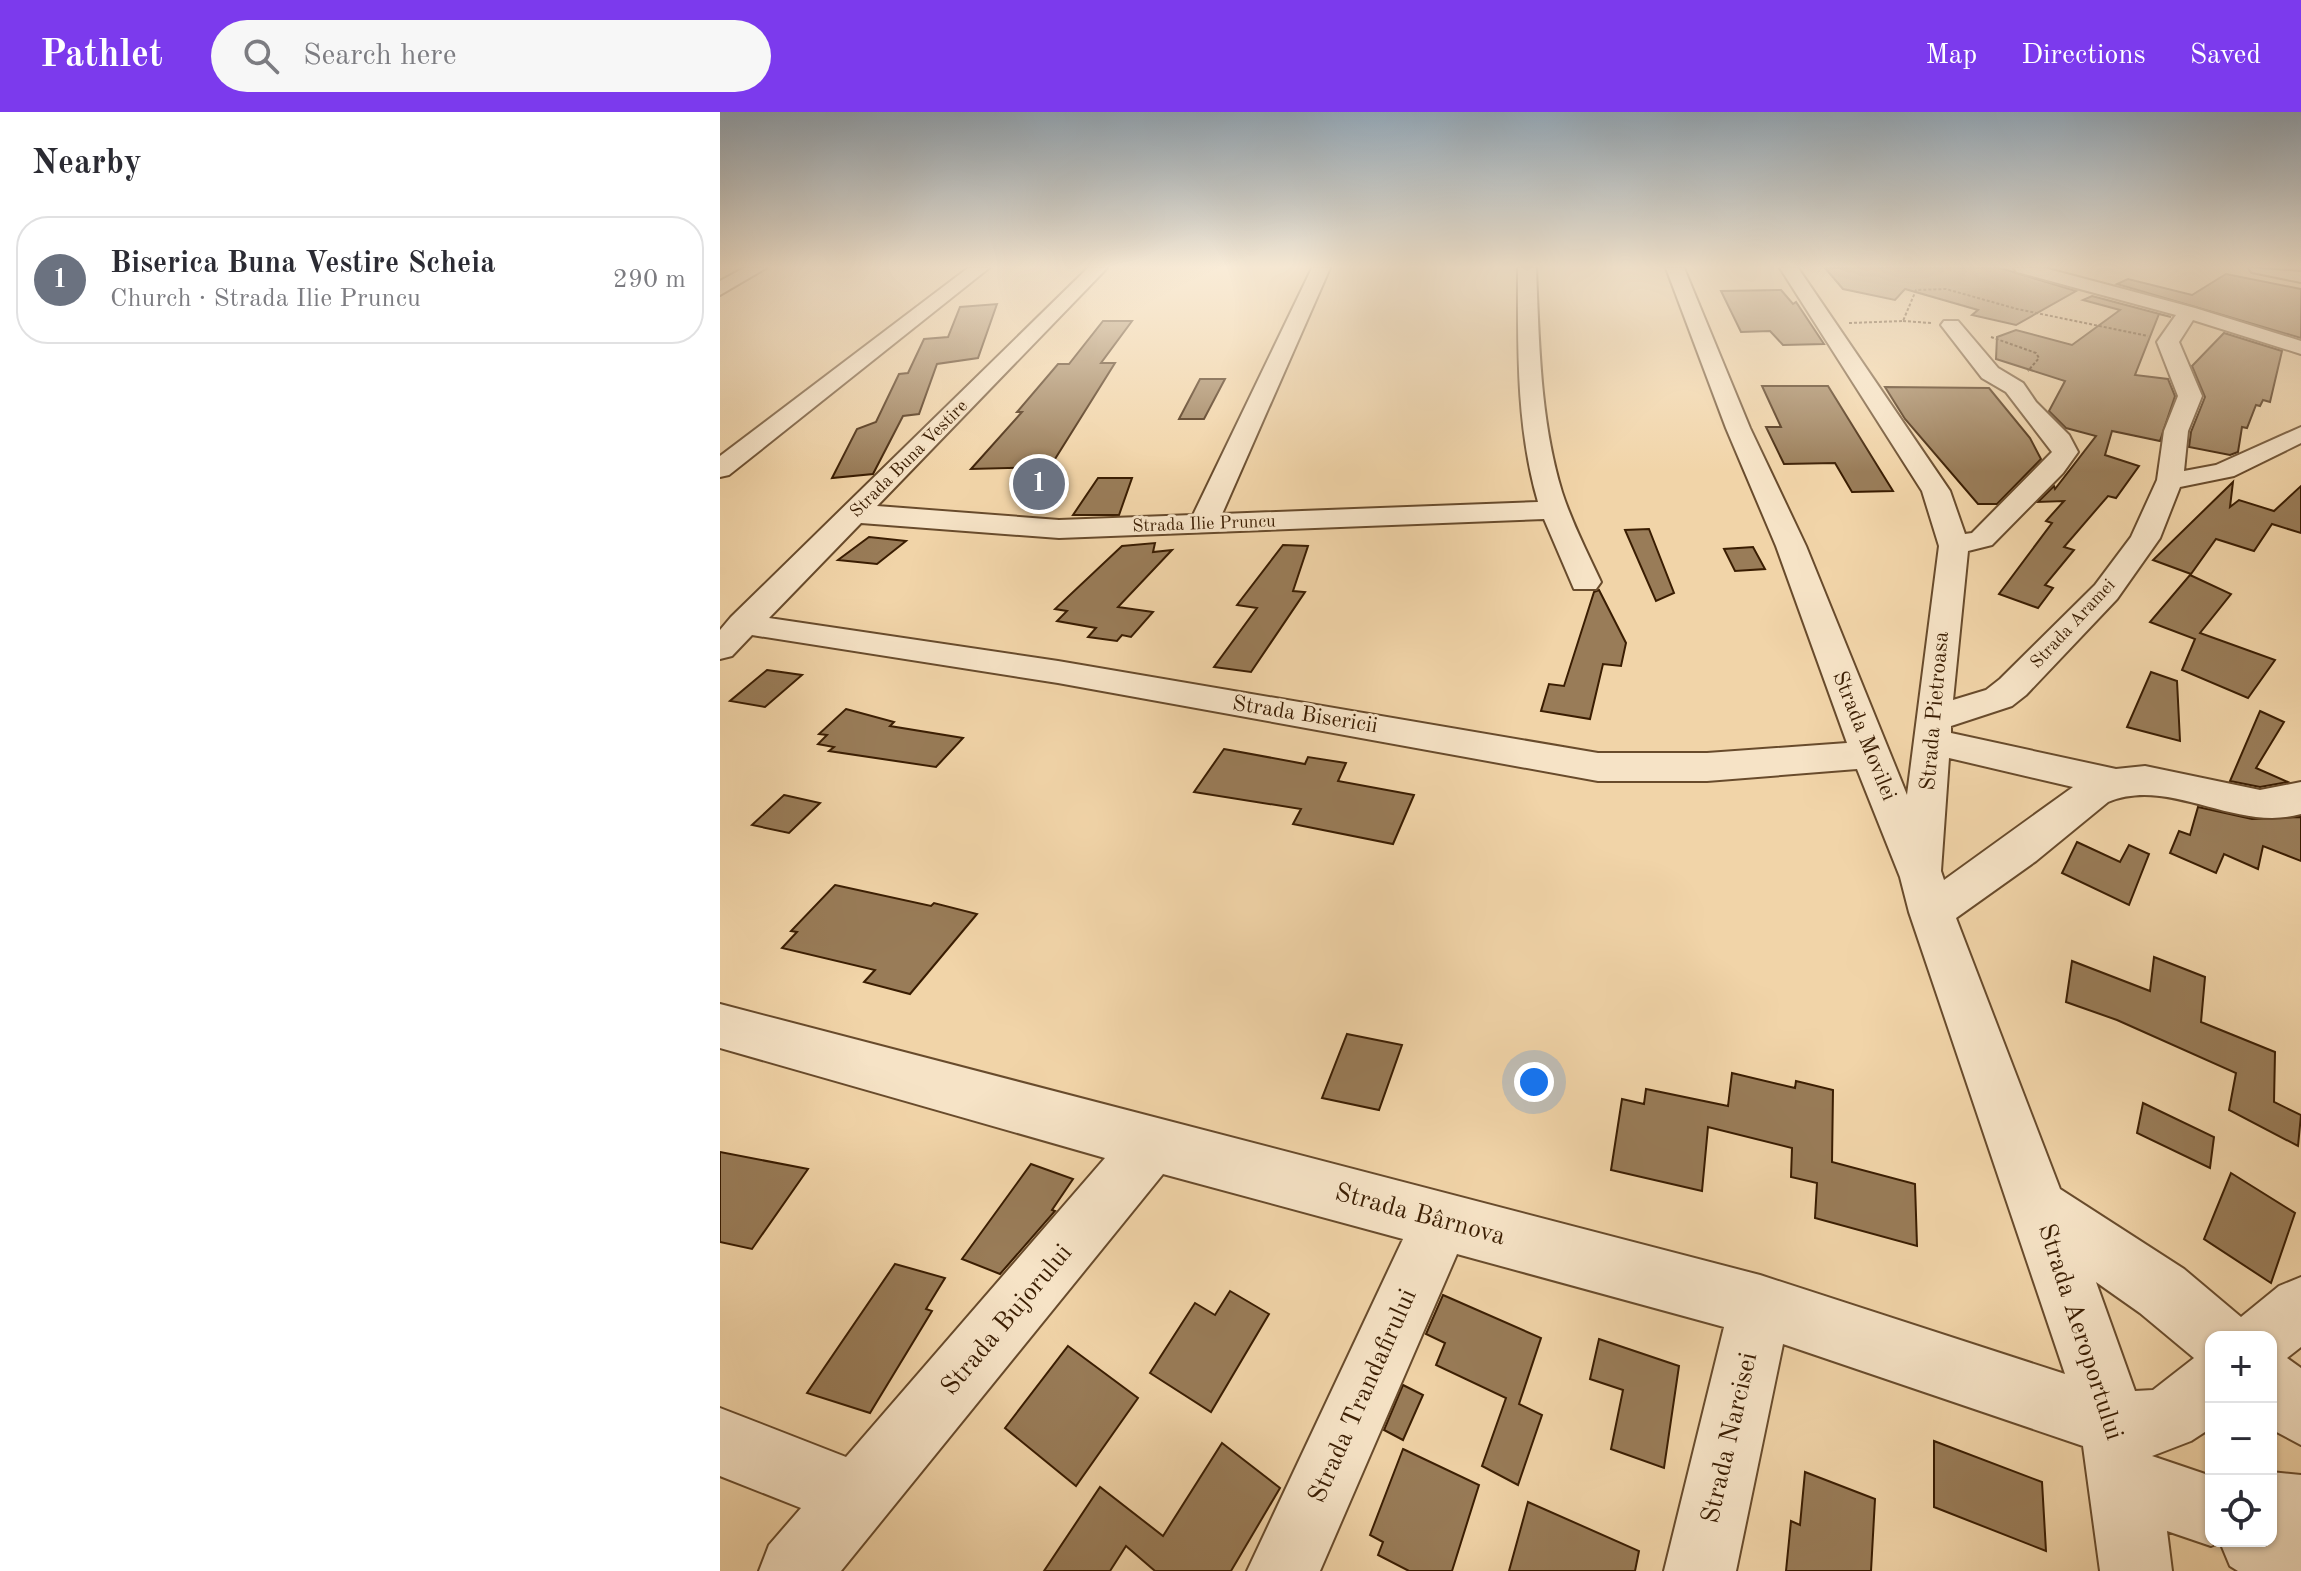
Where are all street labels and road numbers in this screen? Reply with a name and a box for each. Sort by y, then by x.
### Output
street label: Strada Buna Vestire [847,397,971,521]
street label: Strada Ilie Pruncu [1132,512,1276,536]
street label: Strada Aramei [2027,576,2119,672]
street label: Strada Pietroasa [1917,630,1953,791]
street label: Strada Movilei [1828,668,1900,804]
street label: Strada Bisericii [1231,693,1379,737]
street label: Strada Bârnova [1332,1180,1508,1250]
street label: Strada Aeroportului [2033,1221,2127,1443]
street label: Strada Bujorului [937,1240,1077,1400]
street label: Strada Trandafirului [1304,1285,1422,1507]
street label: Strada Narcisei [1698,1350,1762,1526]

